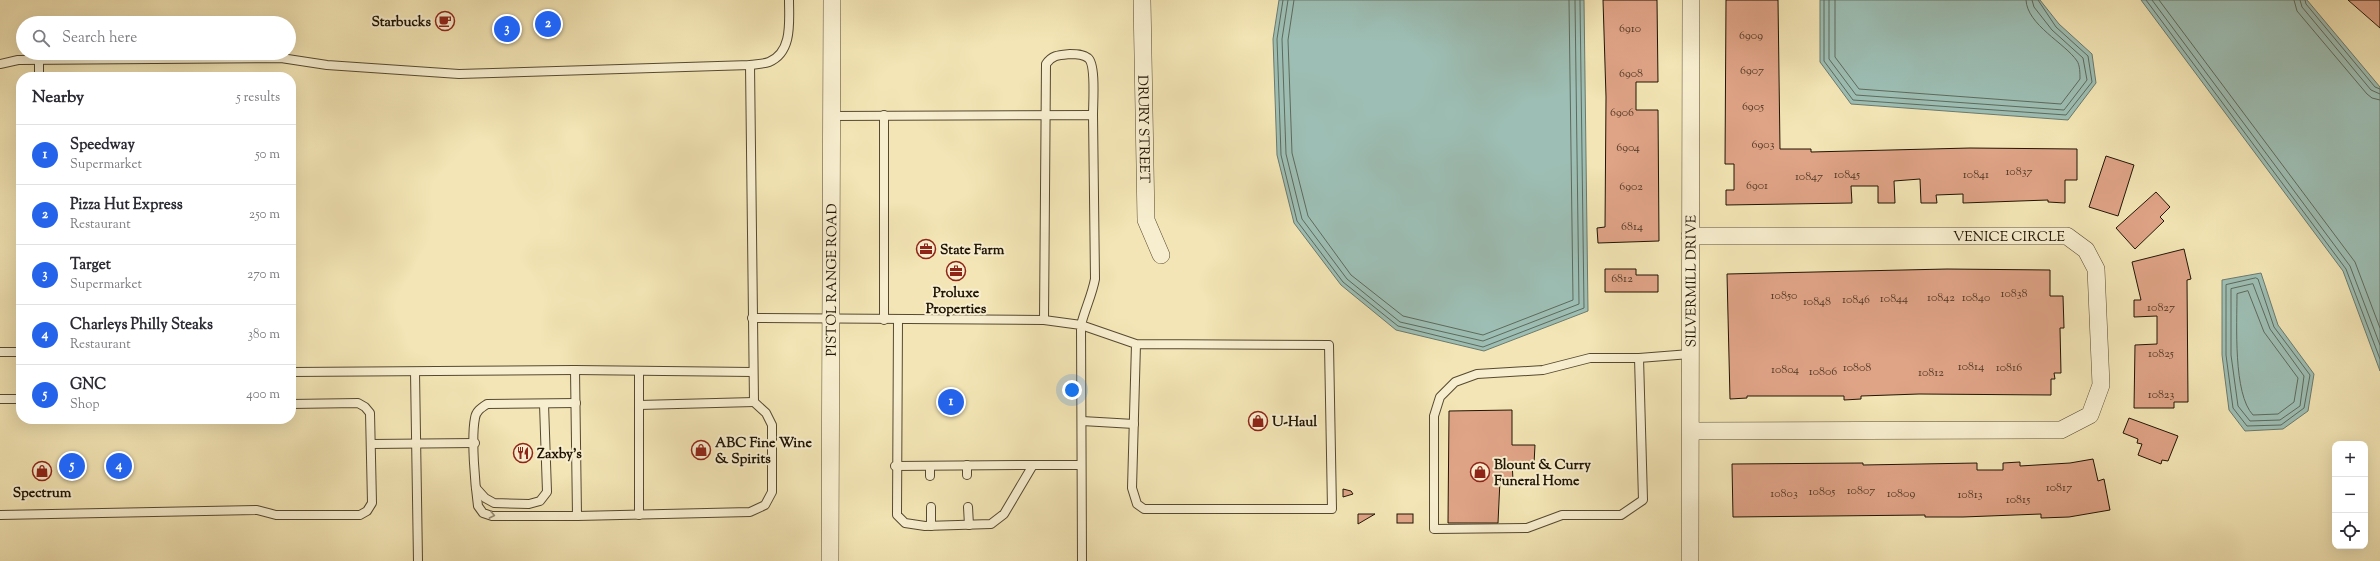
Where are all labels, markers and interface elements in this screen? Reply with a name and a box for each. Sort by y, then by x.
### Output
pin: 2 [535,9,561,39]
cafe icon: Starbucks [434,10,456,32]
place label: Starbucks [371,13,431,33]
pin: 3 [494,14,520,44]
search box [16,16,296,60]
house number: 6910 [1619,20,1641,38]
icon: search [30,27,52,49]
house number: 6909 [1739,27,1763,45]
text: Search here [62,28,137,49]
house number: 6907 [1740,62,1764,80]
house number: 6908 [1619,65,1643,83]
street label: DRURY STREET [1131,75,1153,183]
text: Nearby [32,86,84,110]
text: 5 results [236,89,280,107]
house number: 6905 [1742,98,1764,116]
house number: 6906 [1610,104,1634,122]
text: Speedway [70,135,135,156]
house number: 6903 [1752,136,1775,154]
house number: 6904 [1616,139,1640,157]
text: 1 [43,146,47,164]
text: 50 m [255,146,280,164]
text: Supermarket [70,156,142,174]
house number: 10837 [2005,163,2033,181]
house number: 10845 [1834,166,1860,184]
house number: 10841 [1963,166,1989,184]
house number: 10847 [1795,168,1823,186]
house number: 6901 [1746,177,1768,195]
house number: 6902 [1619,178,1643,196]
text: Pizza Hut Express [70,195,183,216]
street label: PISTOL RANGE ROAD [823,203,843,357]
text: 2 [42,206,48,224]
text: 250 m [249,206,280,224]
street label: SILVERMILL DRIVE [1682,214,1703,347]
text: Restaurant [70,216,131,234]
house number: 6814 [1621,218,1643,236]
street label: VENICE CIRCLE [1953,228,2066,248]
office icon: State Farm [915,238,937,260]
place label: State Farm [940,241,1005,261]
text: Target [70,255,111,276]
office icon: Proluxe Properties [945,260,967,282]
text: 3 [42,266,48,284]
text: 270 m [247,266,280,284]
house number: 6812 [1611,270,1633,288]
text: Supermarket [70,276,142,294]
place label: Proluxe Properties [926,284,987,320]
house number: 10838 [2000,285,2028,303]
house number: 10850 [1771,287,1797,305]
house number: 10842 [1927,289,1955,307]
house number: 10840 [1962,289,1990,307]
house number: 10844 [1880,290,1908,308]
house number: 10846 [1842,291,1870,309]
house number: 10848 [1803,293,1831,311]
house number: 10827 [2147,299,2175,317]
text: Charleys Philly Steaks [70,315,213,336]
text: 4 [42,326,48,344]
text: 380 m [248,326,280,344]
text: Restaurant [70,336,131,354]
house number: 10825 [2148,345,2174,363]
house number: 10814 [1958,358,1984,376]
house number: 10808 [1843,359,1871,377]
house number: 10816 [1996,359,2022,377]
house number: 10804 [1771,361,1799,379]
house number: 10806 [1809,363,1837,381]
house number: 10812 [1918,364,1944,382]
text: GNC [70,375,106,396]
your location [1062,380,1082,400]
text: 5 [43,386,47,404]
text: 400 m [246,386,280,404]
house number: 10823 [2148,386,2174,404]
pin: 1 [938,387,964,417]
text: Shop [70,396,99,414]
shop icon: U-Haul [1247,410,1269,432]
place label: U-Haul [1272,413,1317,433]
place label: ABC Fine Wine & Spirits [715,434,812,470]
shop icon: ABC Fine Wine & Spirits [690,439,712,461]
map controls [2332,441,2368,549]
button: + [2332,441,2368,477]
restaurant icon: Zaxby's [512,442,534,464]
place label: Zaxby's [537,445,582,465]
pin: 5 [59,451,85,481]
pin: 4 [106,451,132,481]
place label: Blount & Curry Funeral Home [1494,456,1591,492]
shop icon: Spectrum [31,460,53,482]
shop icon: Blount & Curry Funeral Home [1469,461,1491,483]
button: − [2332,477,2368,513]
house number: 10817 [2046,479,2072,497]
house number: 10807 [1847,482,1875,500]
house number: 10805 [1809,483,1835,501]
place label: Spectrum [13,484,72,504]
house number: 10803 [1770,485,1798,503]
house number: 10809 [1887,485,1915,503]
house number: 10813 [1957,486,1983,504]
house number: 10815 [2006,491,2030,509]
one-way arrow [489,510,495,519]
button: locate [2332,513,2368,549]

